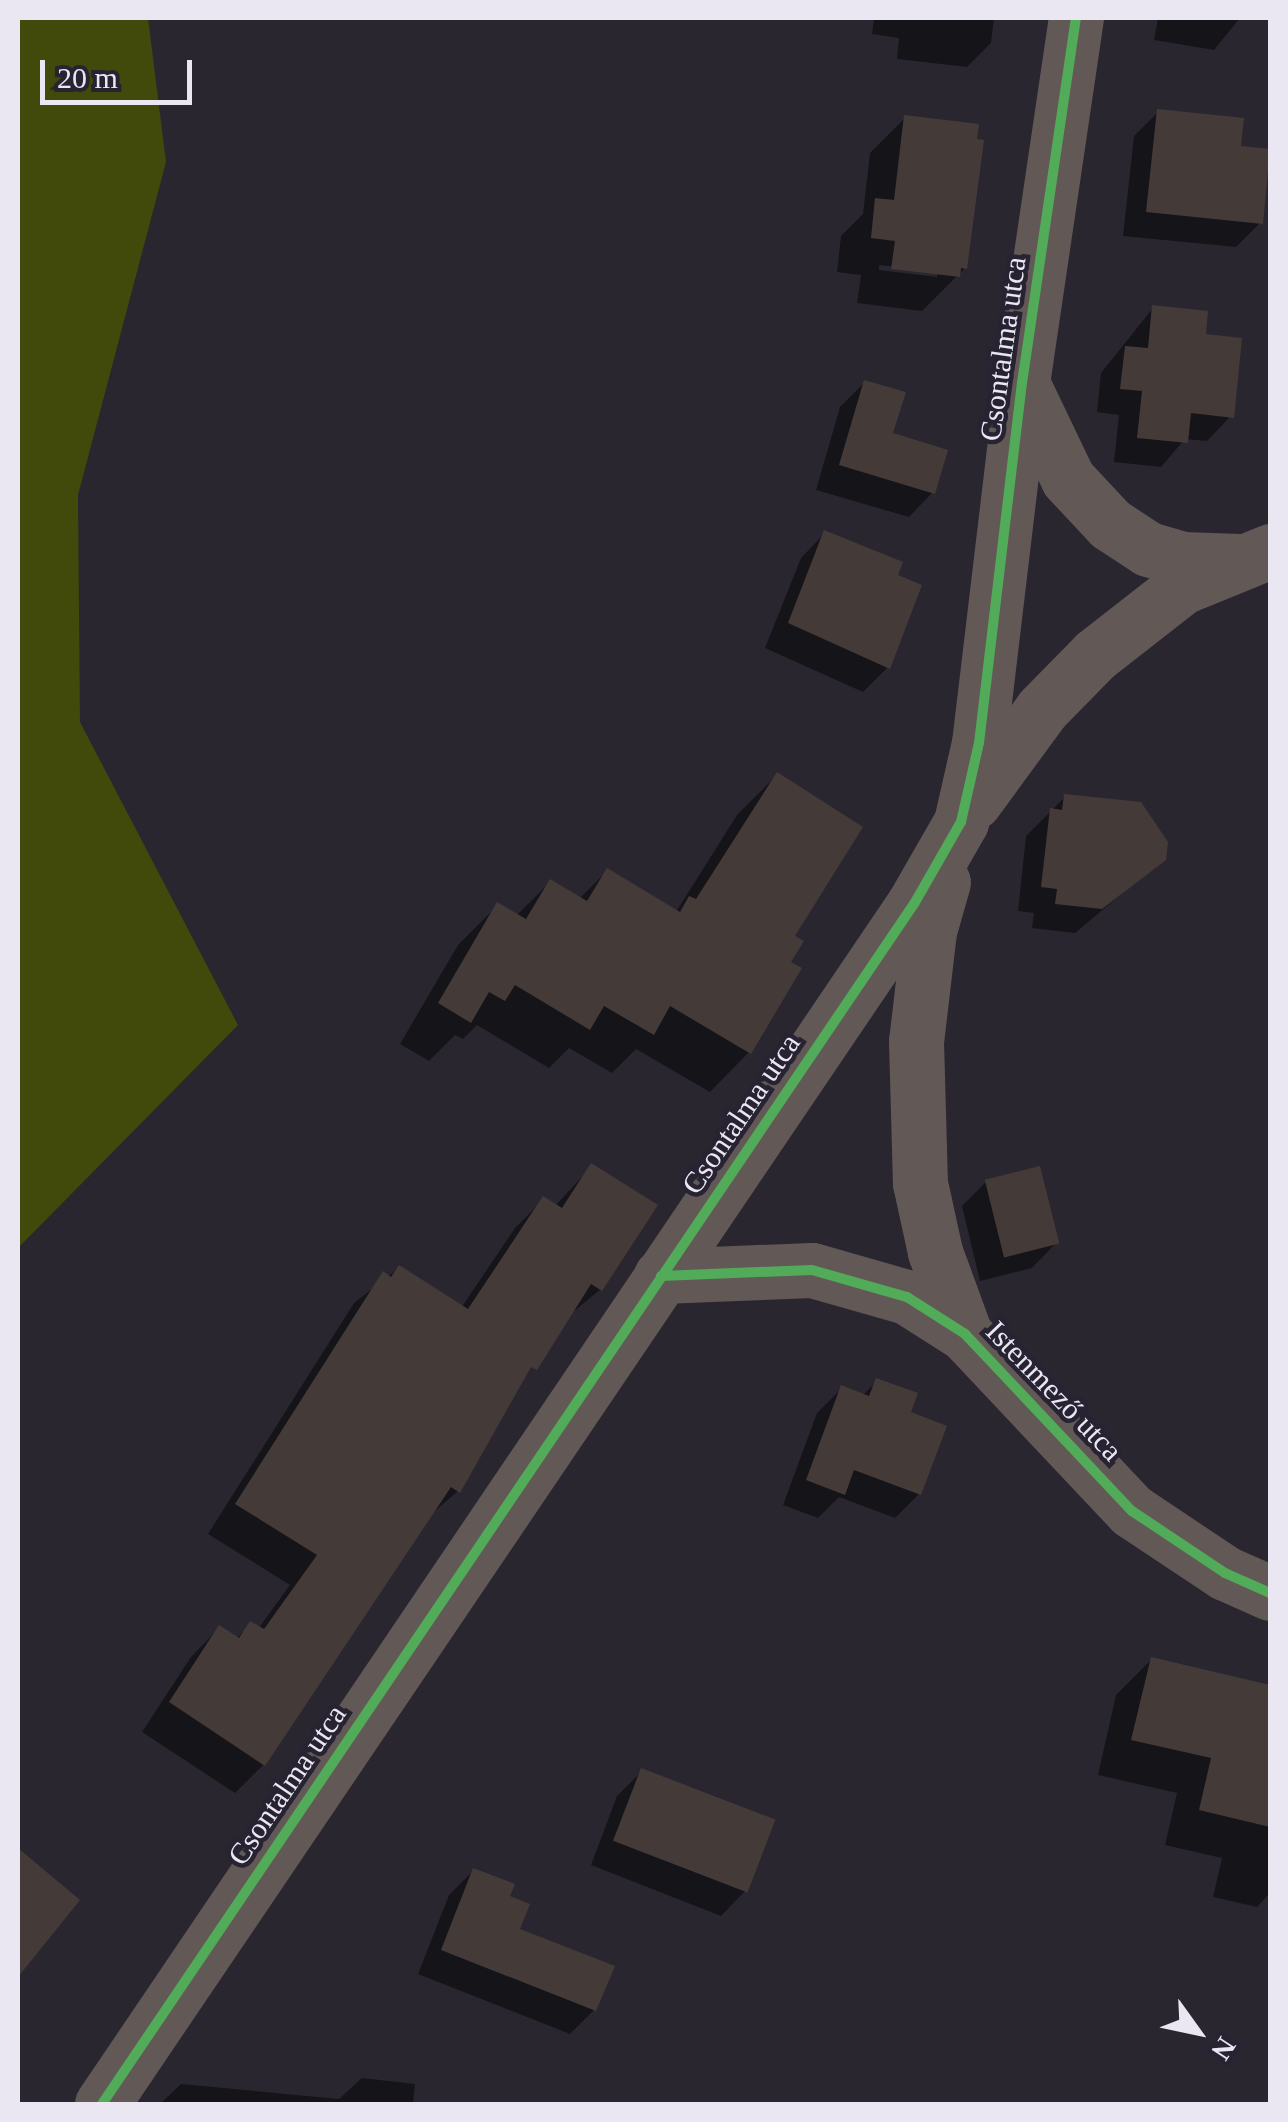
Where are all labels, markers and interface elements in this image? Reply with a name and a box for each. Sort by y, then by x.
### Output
scale bar [45,40,198,102]
text: 20 m [57,61,118,94]
street label: Csontalma utca [972,255,1034,443]
street label: Csontalma utca [674,1027,808,1201]
street label: Istenmező utca [978,1313,1130,1469]
street label: Csontalma utca [220,1698,354,1872]
north arrow [1148,1982,1248,2082]
text: N [1205,2032,1242,2066]

